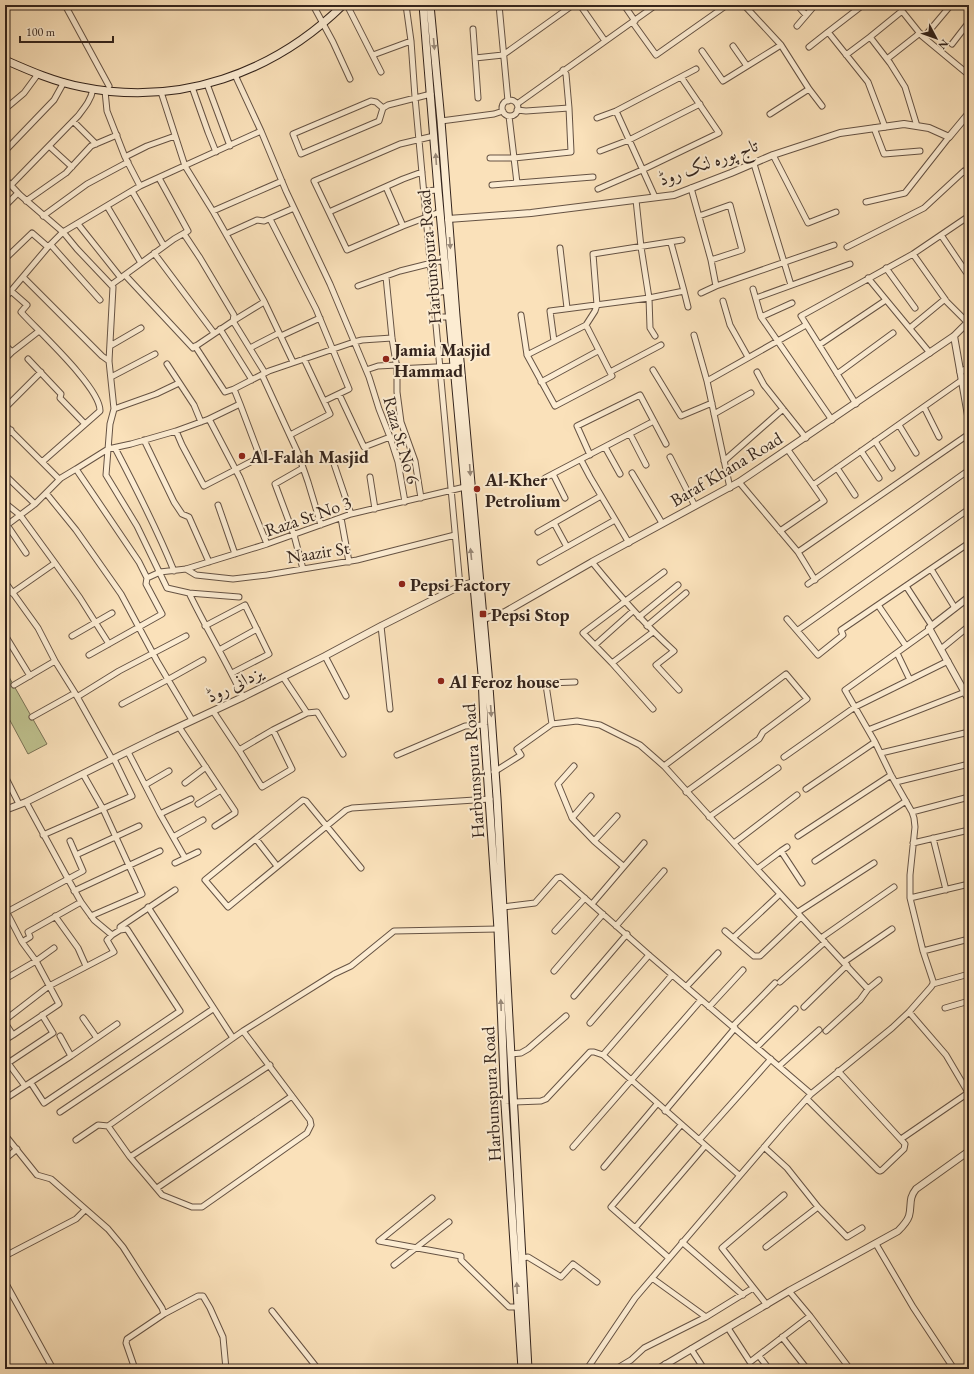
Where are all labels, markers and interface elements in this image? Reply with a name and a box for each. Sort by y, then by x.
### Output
scale bar [20,18,113,44]
north arrow [916,18,956,58]
text: 100 m [26,24,56,40]
text: N [935,37,952,53]
one-way arrow [430,38,437,50]
street label: تاج پورہ لنک روڈ [655,133,763,195]
one-way arrow [432,153,439,165]
street label: Harbunspura Road [412,188,446,325]
one-way arrow [446,237,453,249]
place label: Jamia Masjid Hammad [392,338,491,382]
marker: Jamia Masjid Hammad [381,354,391,364]
street label: Raza St No 6 [379,393,426,487]
street label: Baraf Khana Road [666,426,787,512]
place label: Al-Falah Masjid [249,445,369,468]
marker: Al-Falah Masjid [237,451,247,461]
one-way arrow [467,464,474,476]
place label: Al-Kher Petrolium [484,468,561,512]
marker: Al-Kher Petrolium [472,484,482,494]
street label: Raza St No 3 [262,490,354,542]
street label: Naazir St [285,536,351,568]
one-way arrow [468,548,474,560]
place label: Pepsi Factory [410,573,511,596]
marker: Pepsi Factory [397,579,407,589]
place label: Pepsi Stop [491,603,570,626]
marker: Pepsi Stop [478,609,488,619]
street label: یزدانی روڈ [202,660,268,707]
place label: Al Feroz house [448,670,560,693]
marker: Al Feroz house [436,676,446,686]
street label: Harbunspura Road [457,702,489,839]
one-way arrow [487,705,494,717]
one-way arrow [498,999,505,1011]
street label: Harbunspura Road [476,1025,506,1162]
one-way arrow [513,1282,520,1294]

